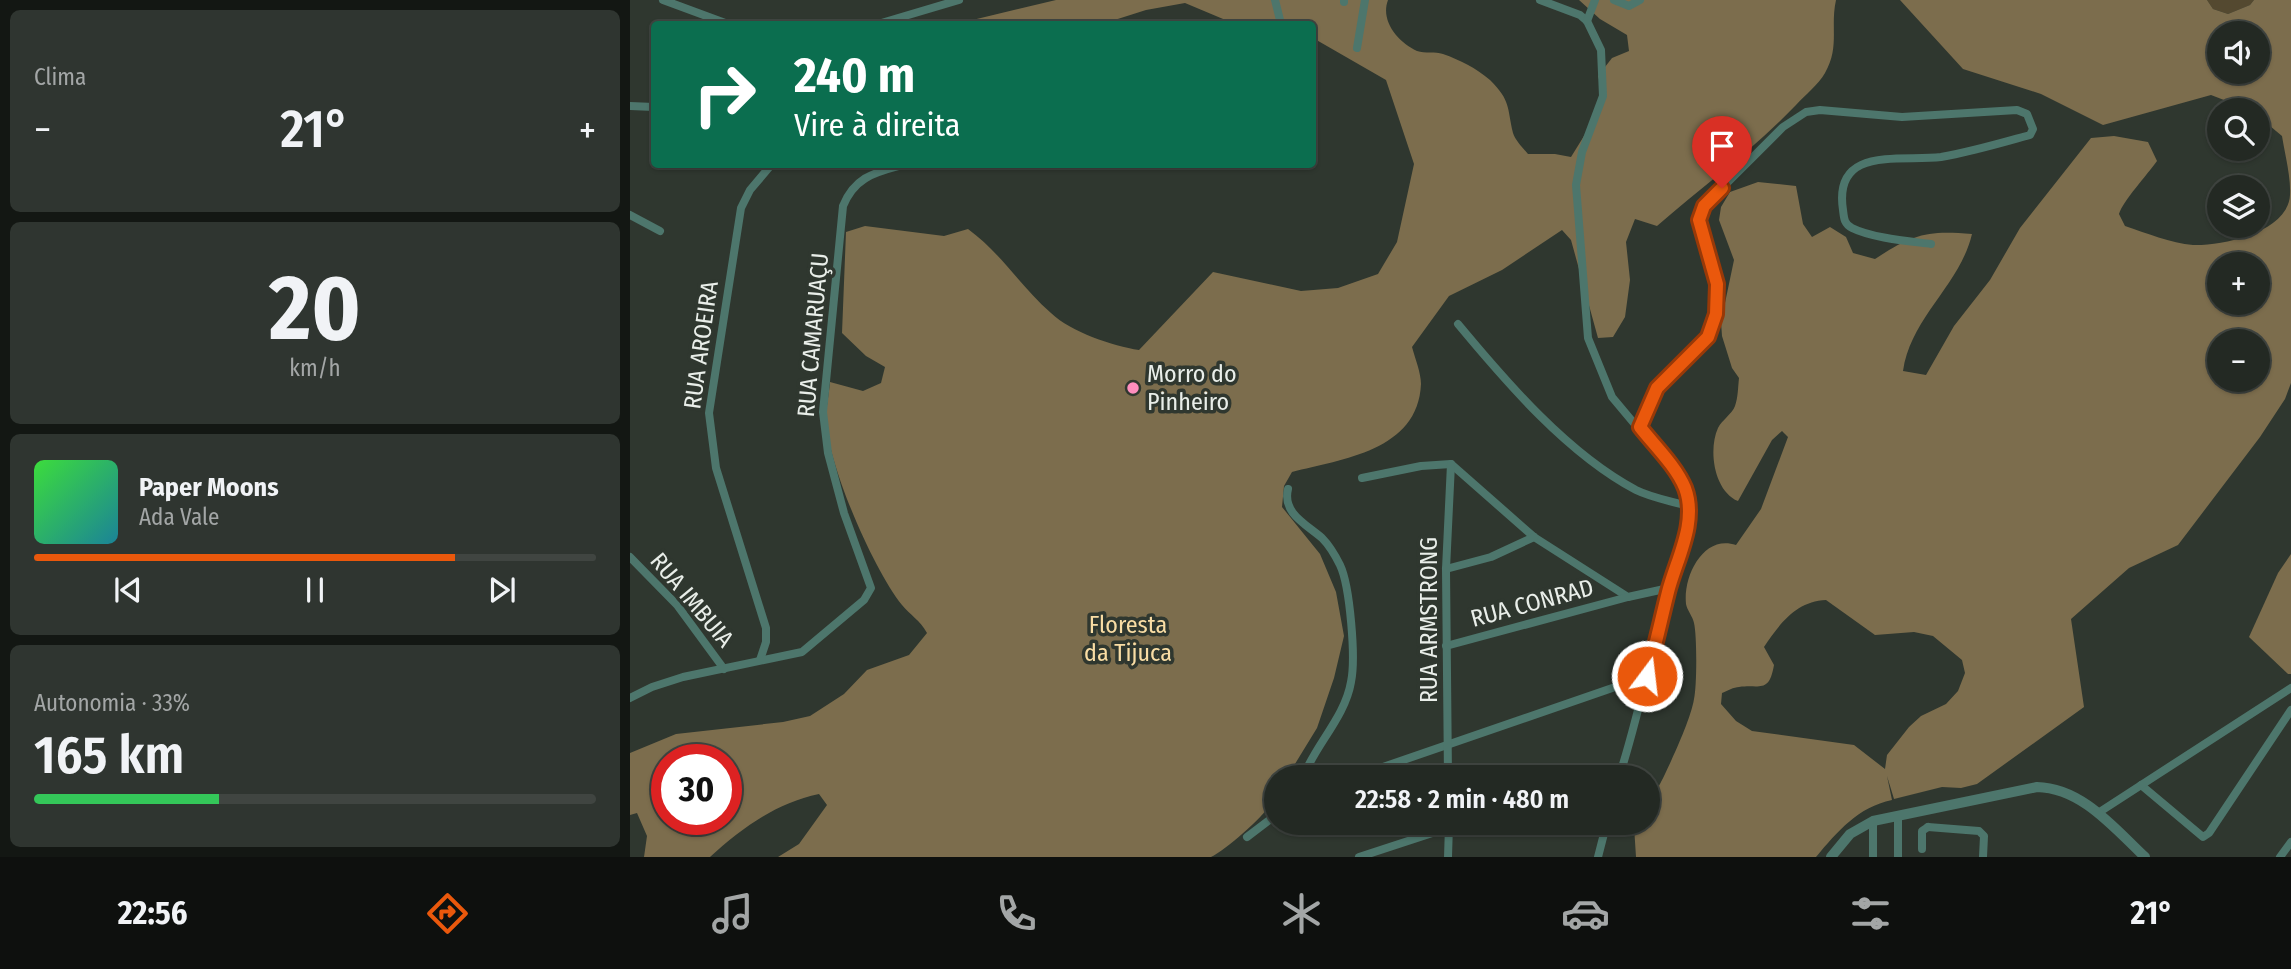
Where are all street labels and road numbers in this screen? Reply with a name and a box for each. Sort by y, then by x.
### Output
street label: RUA CAMARUAÇU [792,252,834,418]
street label: RUA AROEIRA [678,279,724,411]
street label: RUA ARMSTRONG [1415,537,1443,703]
street label: RUA IMBUIA [644,547,740,653]
street label: RUA CONRAD [1467,573,1597,633]

